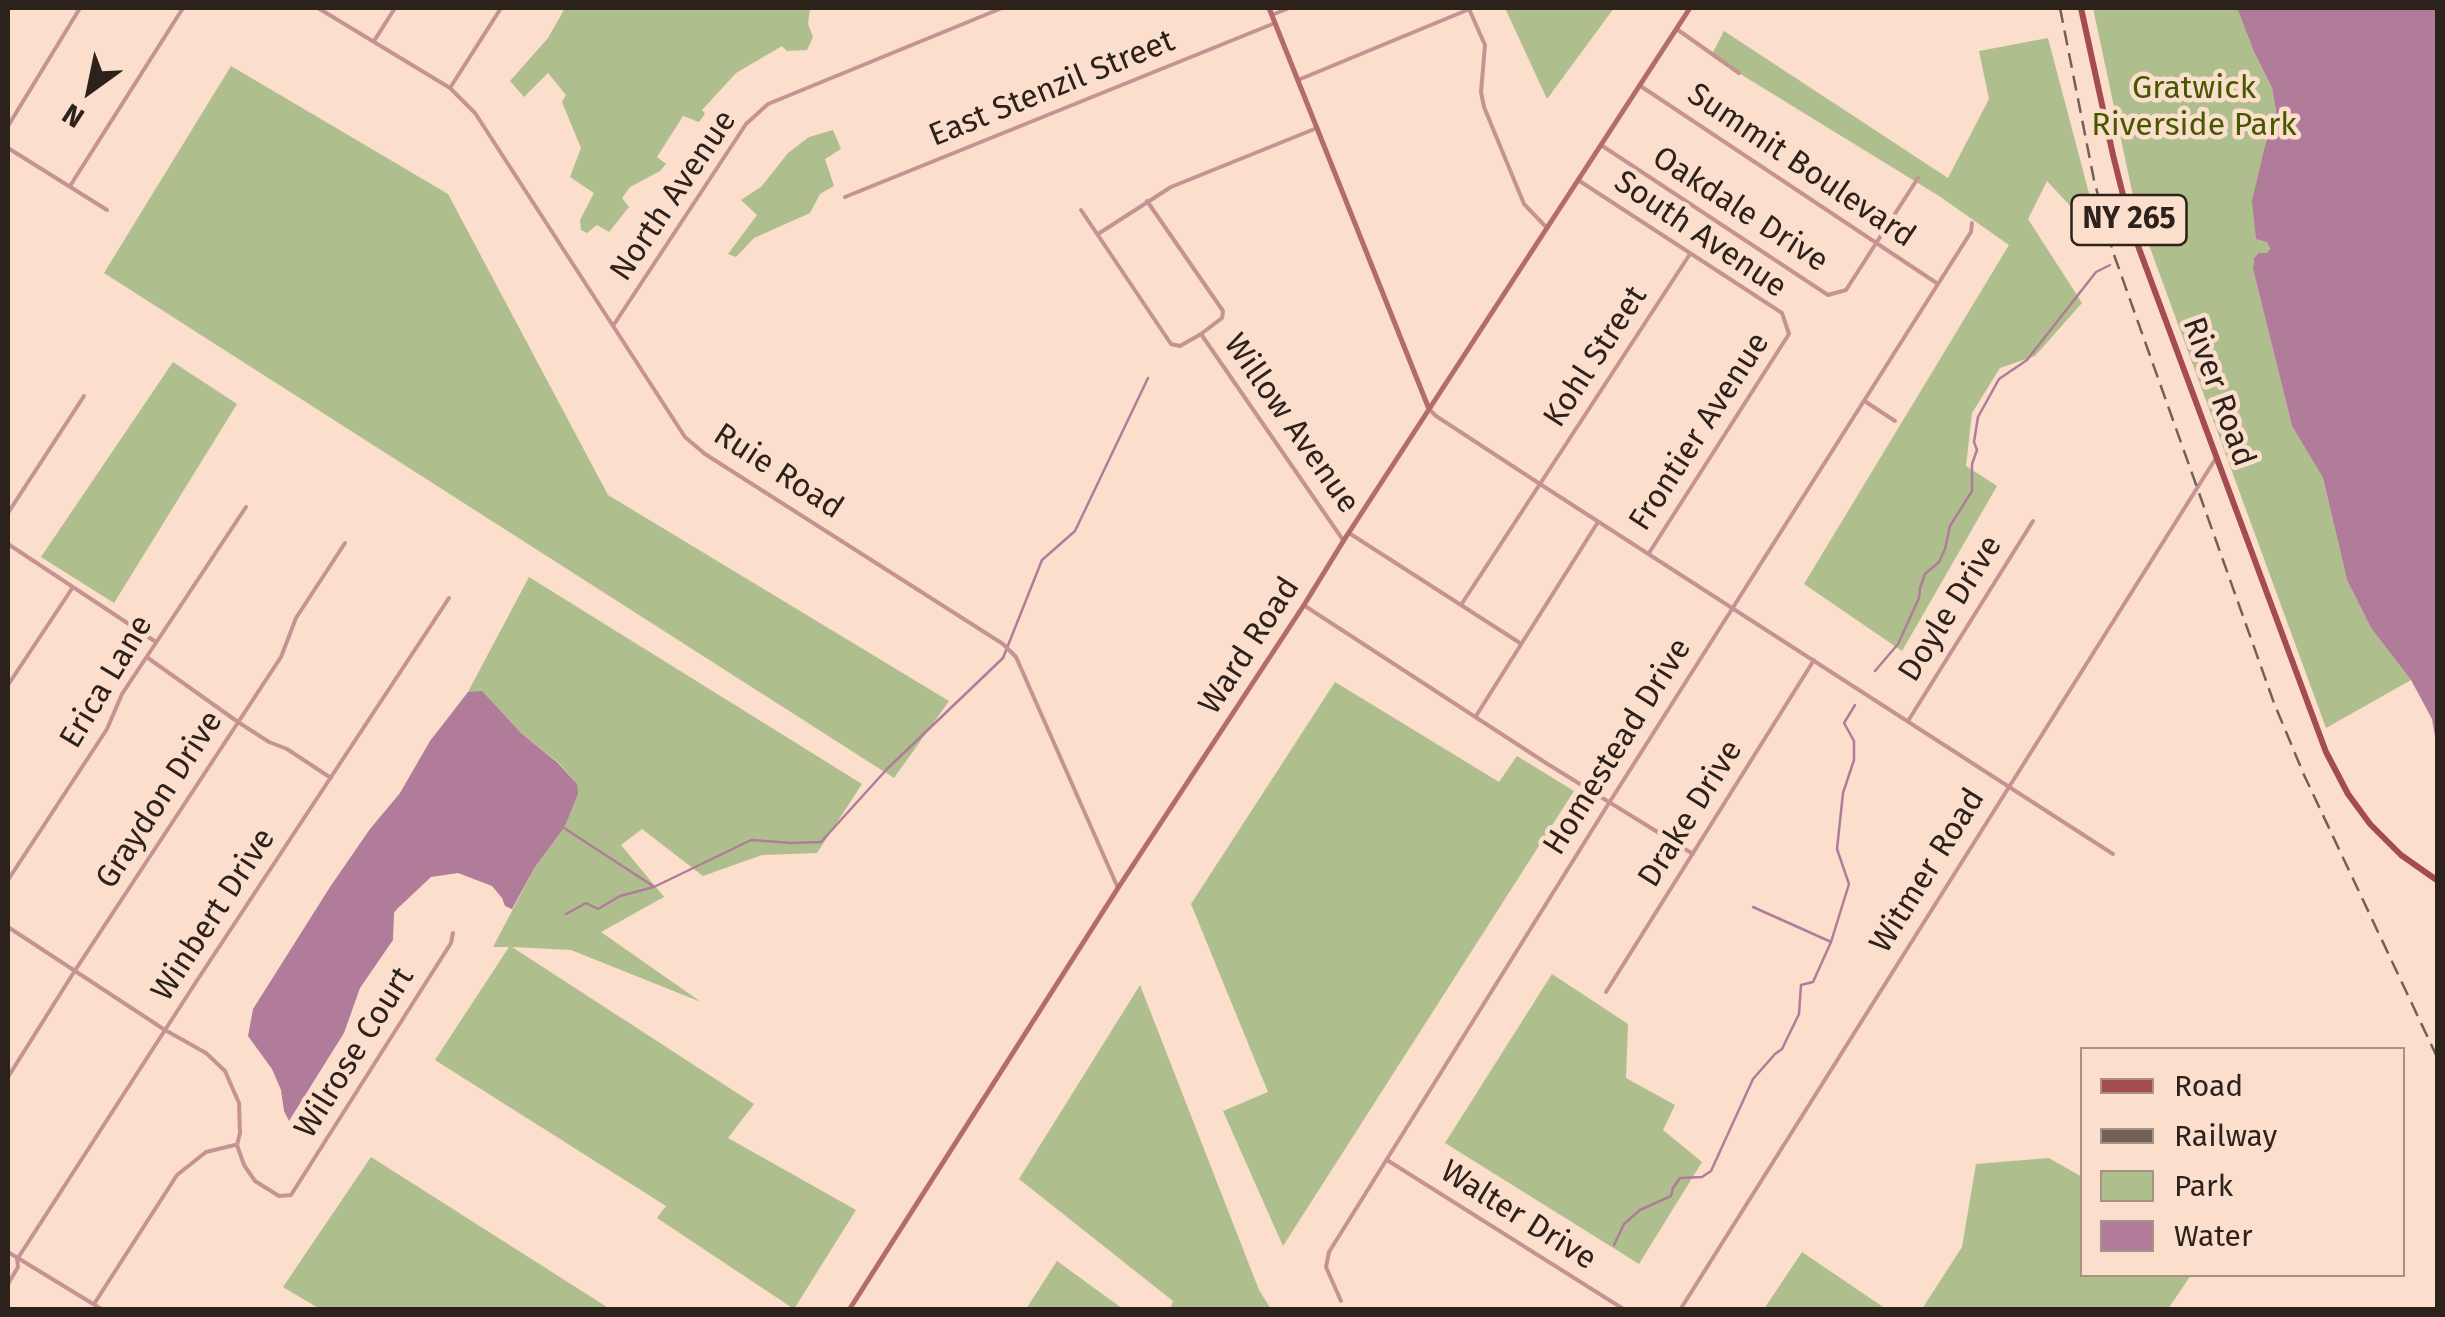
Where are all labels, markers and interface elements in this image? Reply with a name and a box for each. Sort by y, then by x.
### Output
street label: East Stenzil Street [924,22,1180,156]
north arrow [40,40,140,140]
park label: Gratwick Riverside Park [2091,70,2297,145]
street label: Summit Boulevard [1680,76,1922,256]
text: N [57,97,90,134]
street label: North Avenue [603,103,745,289]
street label: Oakdale Drive [1645,139,1835,281]
street label: South Avenue [1606,163,1794,307]
road number: NY 265 [2072,195,2186,245]
street label: Kohl Street [1536,279,1656,435]
street label: River Road [2173,312,2263,472]
street label: Frontier Avenue [1622,326,1778,538]
street label: Willow Avenue [1215,327,1367,521]
street label: Ruie Road [706,416,850,528]
street label: Doyle Drive [1891,529,2011,689]
street label: Ward Road [1192,570,1308,722]
street label: Erica Lane [52,609,162,755]
street label: Homestead Drive [1536,631,1700,863]
street label: Graydon Drive [88,704,232,896]
street label: Drake Drive [1631,733,1751,895]
street label: Witmer Road [1862,782,1994,960]
street label: Winbert Drive [144,821,284,1009]
street label: Wilrose Court [287,960,423,1146]
legend [2080,1047,2405,1277]
text: Road [2174,1068,2243,1104]
text: Railway [2174,1118,2277,1154]
street label: Walter Drive [1433,1153,1603,1279]
text: Park [2174,1168,2233,1204]
text: Water [2174,1218,2253,1254]

